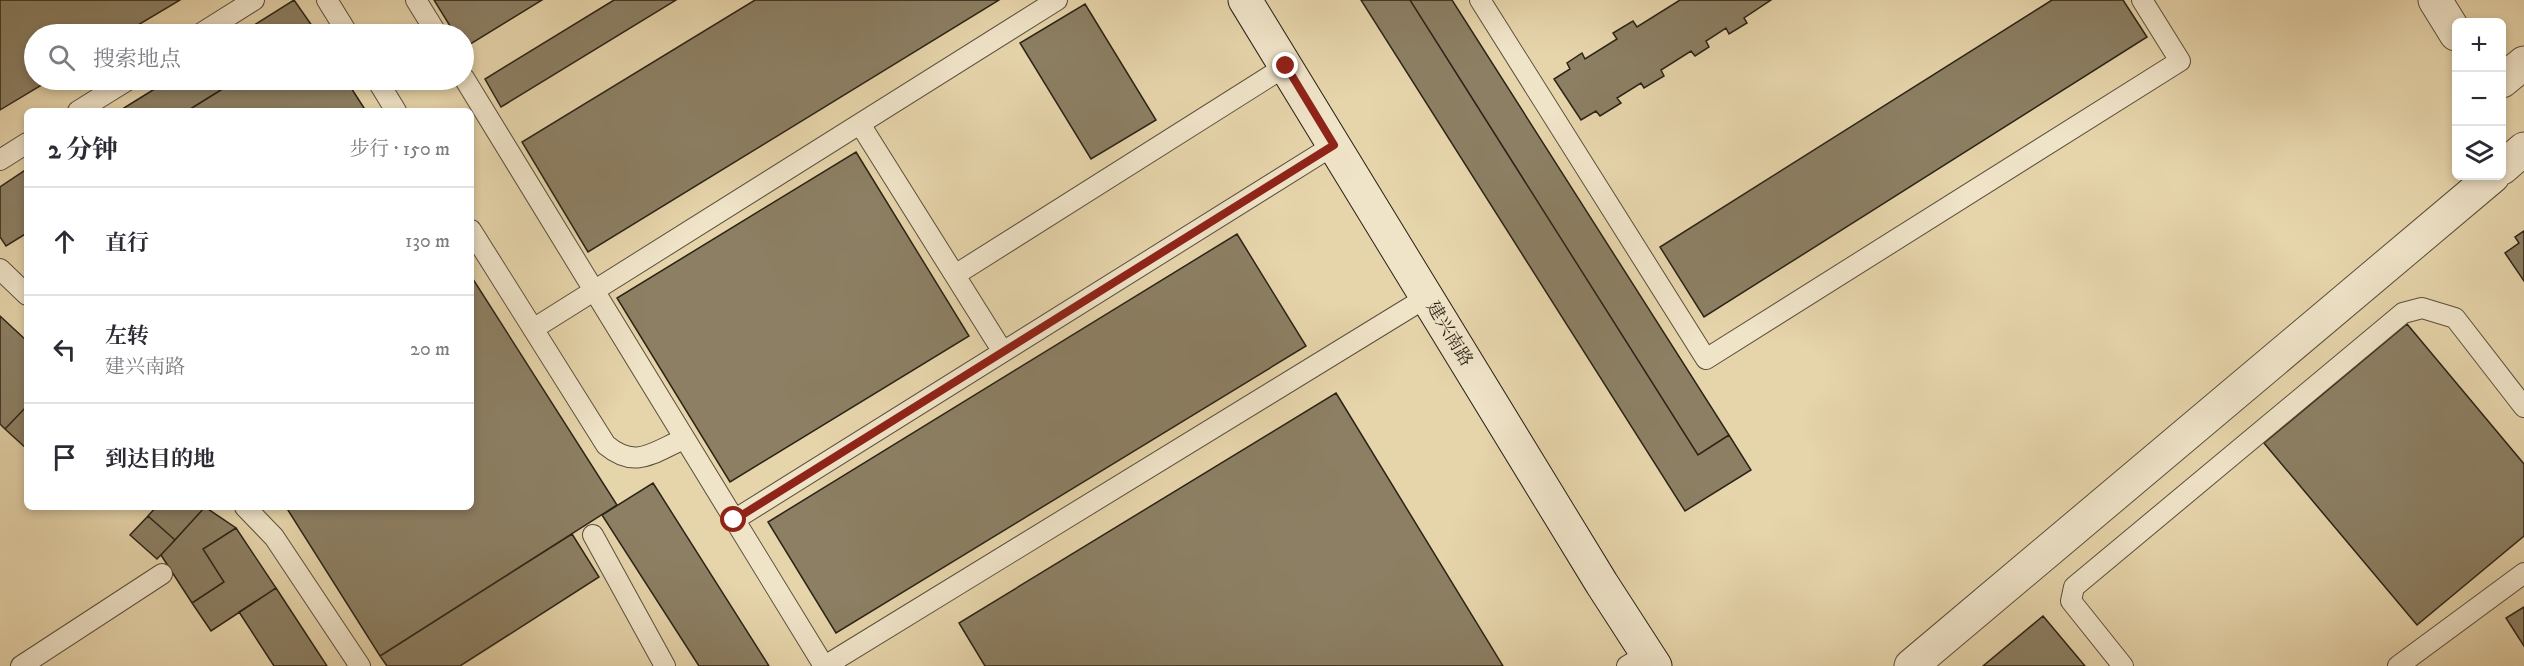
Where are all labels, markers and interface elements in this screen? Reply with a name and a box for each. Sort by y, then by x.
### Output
map controls [2452,18,2506,180]
button: + [2452,18,2506,72]
search box [24,24,474,90]
icon: search [45,41,78,74]
text: 搜索地点 [93,46,181,73]
route end [1272,52,1298,78]
button: − [2452,72,2506,126]
button: layers [2452,126,2506,180]
text: 2 分钟 [48,134,118,167]
text: 步行 · 150 m [349,137,450,162]
icon: ahead [48,225,81,258]
text: 130 m [405,229,450,254]
text: 直行 [105,230,149,257]
street label: 建兴南路 [1421,297,1477,371]
text: 左转 [105,323,149,350]
icon: left [48,333,81,366]
text: 20 m [410,337,450,362]
text: 建兴南路 [105,355,185,380]
icon: arrive [48,441,81,474]
text: 到达目的地 [105,446,215,473]
route start [720,506,746,532]

